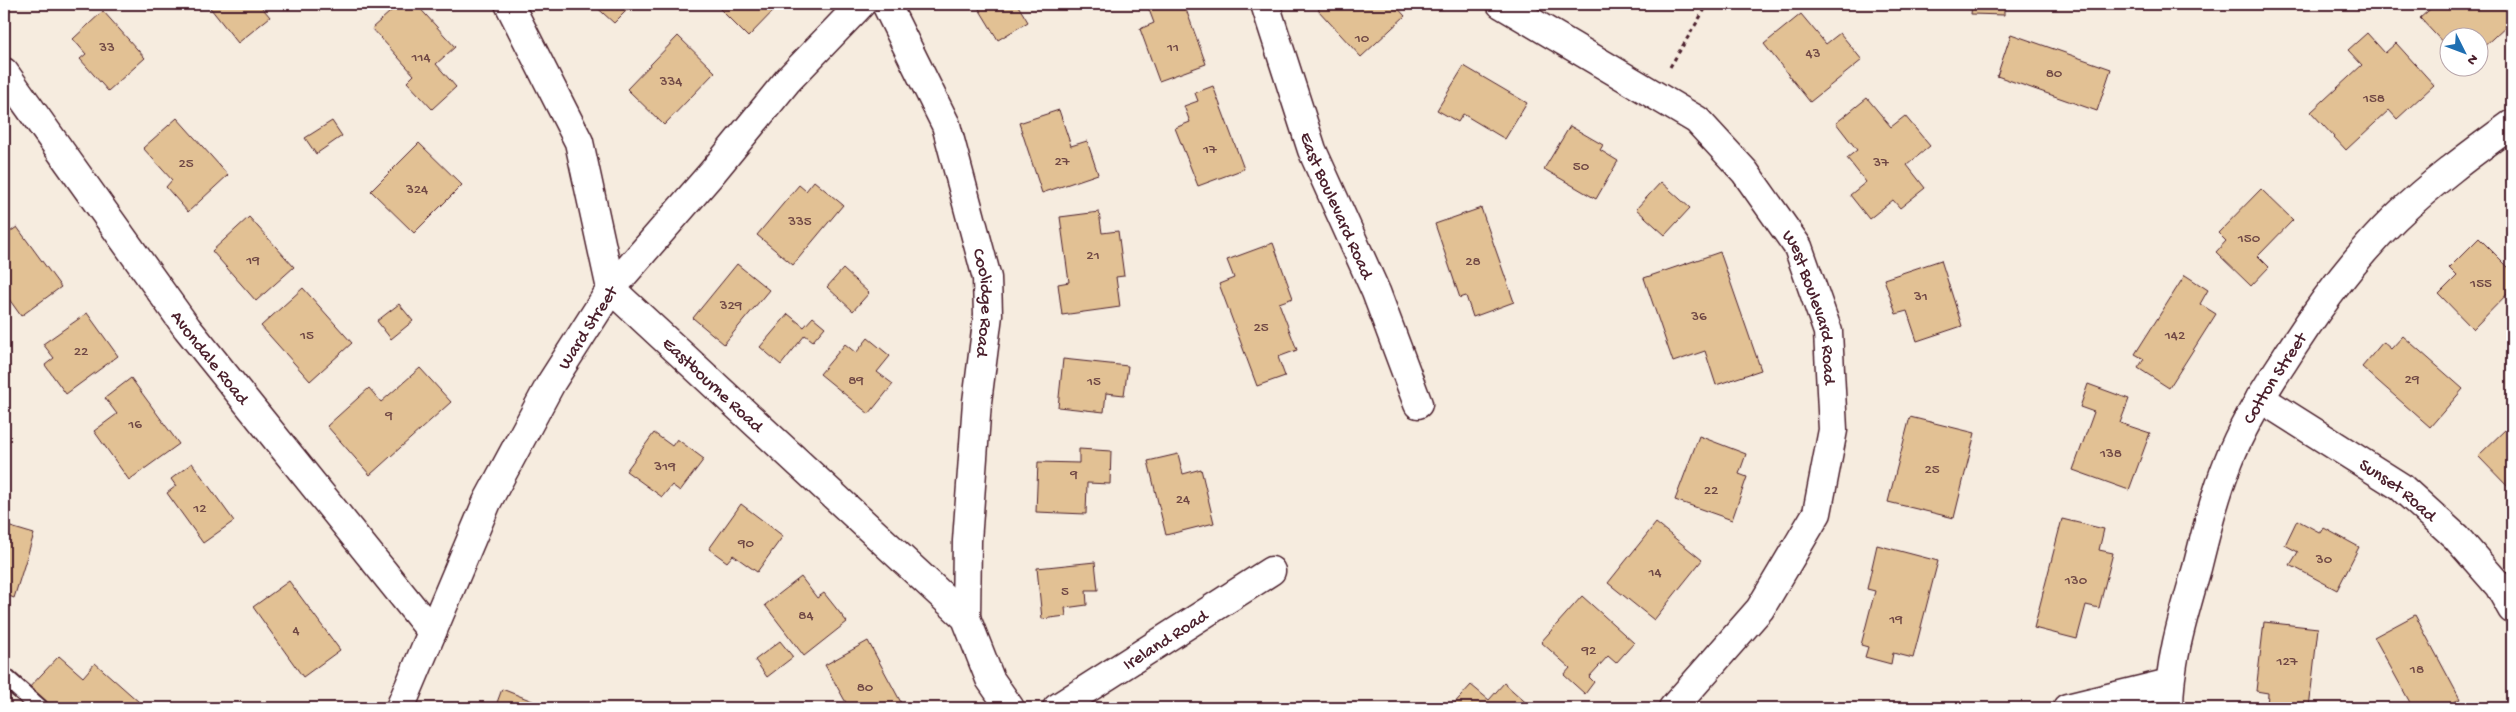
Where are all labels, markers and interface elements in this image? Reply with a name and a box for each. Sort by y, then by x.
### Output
north arrow [2438,28,2488,78]
house number: 10 [1354,30,1370,48]
house number: 33 [98,39,115,57]
house number: 11 [1166,39,1179,57]
house number: 43 [1806,45,1821,63]
house number: 114 [410,49,431,67]
text: N [2462,50,2481,68]
house number: 80 [2046,65,2063,83]
house number: 334 [659,73,682,91]
house number: 158 [2362,90,2385,108]
street label: East Boulevard Road [1294,130,1377,284]
house number: 17 [1202,141,1218,159]
house number: 27 [1054,153,1071,171]
house number: 37 [1872,154,1890,172]
house number: 25 [178,155,194,173]
house number: 50 [1573,158,1590,176]
house number: 324 [405,181,428,199]
house number: 335 [787,213,812,231]
street label: West Boulevard Road [1776,227,1839,386]
house number: 150 [2237,230,2261,248]
street label: Coolidge Road [967,247,996,360]
house number: 21 [1086,247,1100,265]
house number: 19 [245,252,260,270]
house number: 28 [1465,253,1481,271]
house number: 155 [2469,275,2492,293]
street label: Ward Street [554,282,624,374]
house number: 31 [1913,288,1928,306]
house number: 329 [719,297,743,315]
street label: Avondale Road [165,307,253,411]
house number: 36 [1690,308,1707,326]
house number: 25 [1253,319,1269,337]
house number: 15 [299,327,314,345]
house number: 142 [2164,327,2185,345]
street label: Cotton Street [2240,328,2313,428]
street label: Eastbourne Road [657,334,768,439]
house number: 22 [74,343,88,361]
house number: 29 [2405,371,2420,389]
house number: 89 [848,372,864,390]
house number: 15 [1086,373,1101,391]
house number: 9 [384,407,393,425]
house number: 16 [127,416,142,434]
house number: 138 [2099,445,2122,463]
street label: Sunset Road [2354,455,2441,528]
house number: 319 [653,458,676,476]
house number: 25 [1924,461,1940,479]
house number: 9 [1069,466,1078,484]
house number: 22 [1704,482,1718,500]
house number: 24 [1176,491,1190,509]
house number: 12 [192,500,207,518]
house number: 90 [737,535,754,553]
house number: 30 [2315,551,2333,569]
house number: 14 [1647,564,1662,582]
house number: 130 [2064,572,2088,590]
house number: 5 [1061,583,1069,601]
street label: Ireland Road [1120,605,1214,676]
house number: 84 [798,607,814,625]
house number: 19 [1888,611,1903,629]
house number: 4 [292,622,300,640]
house number: 92 [1581,642,1596,660]
house number: 127 [2275,653,2299,671]
house number: 18 [2409,661,2424,679]
house number: 80 [857,679,874,697]

